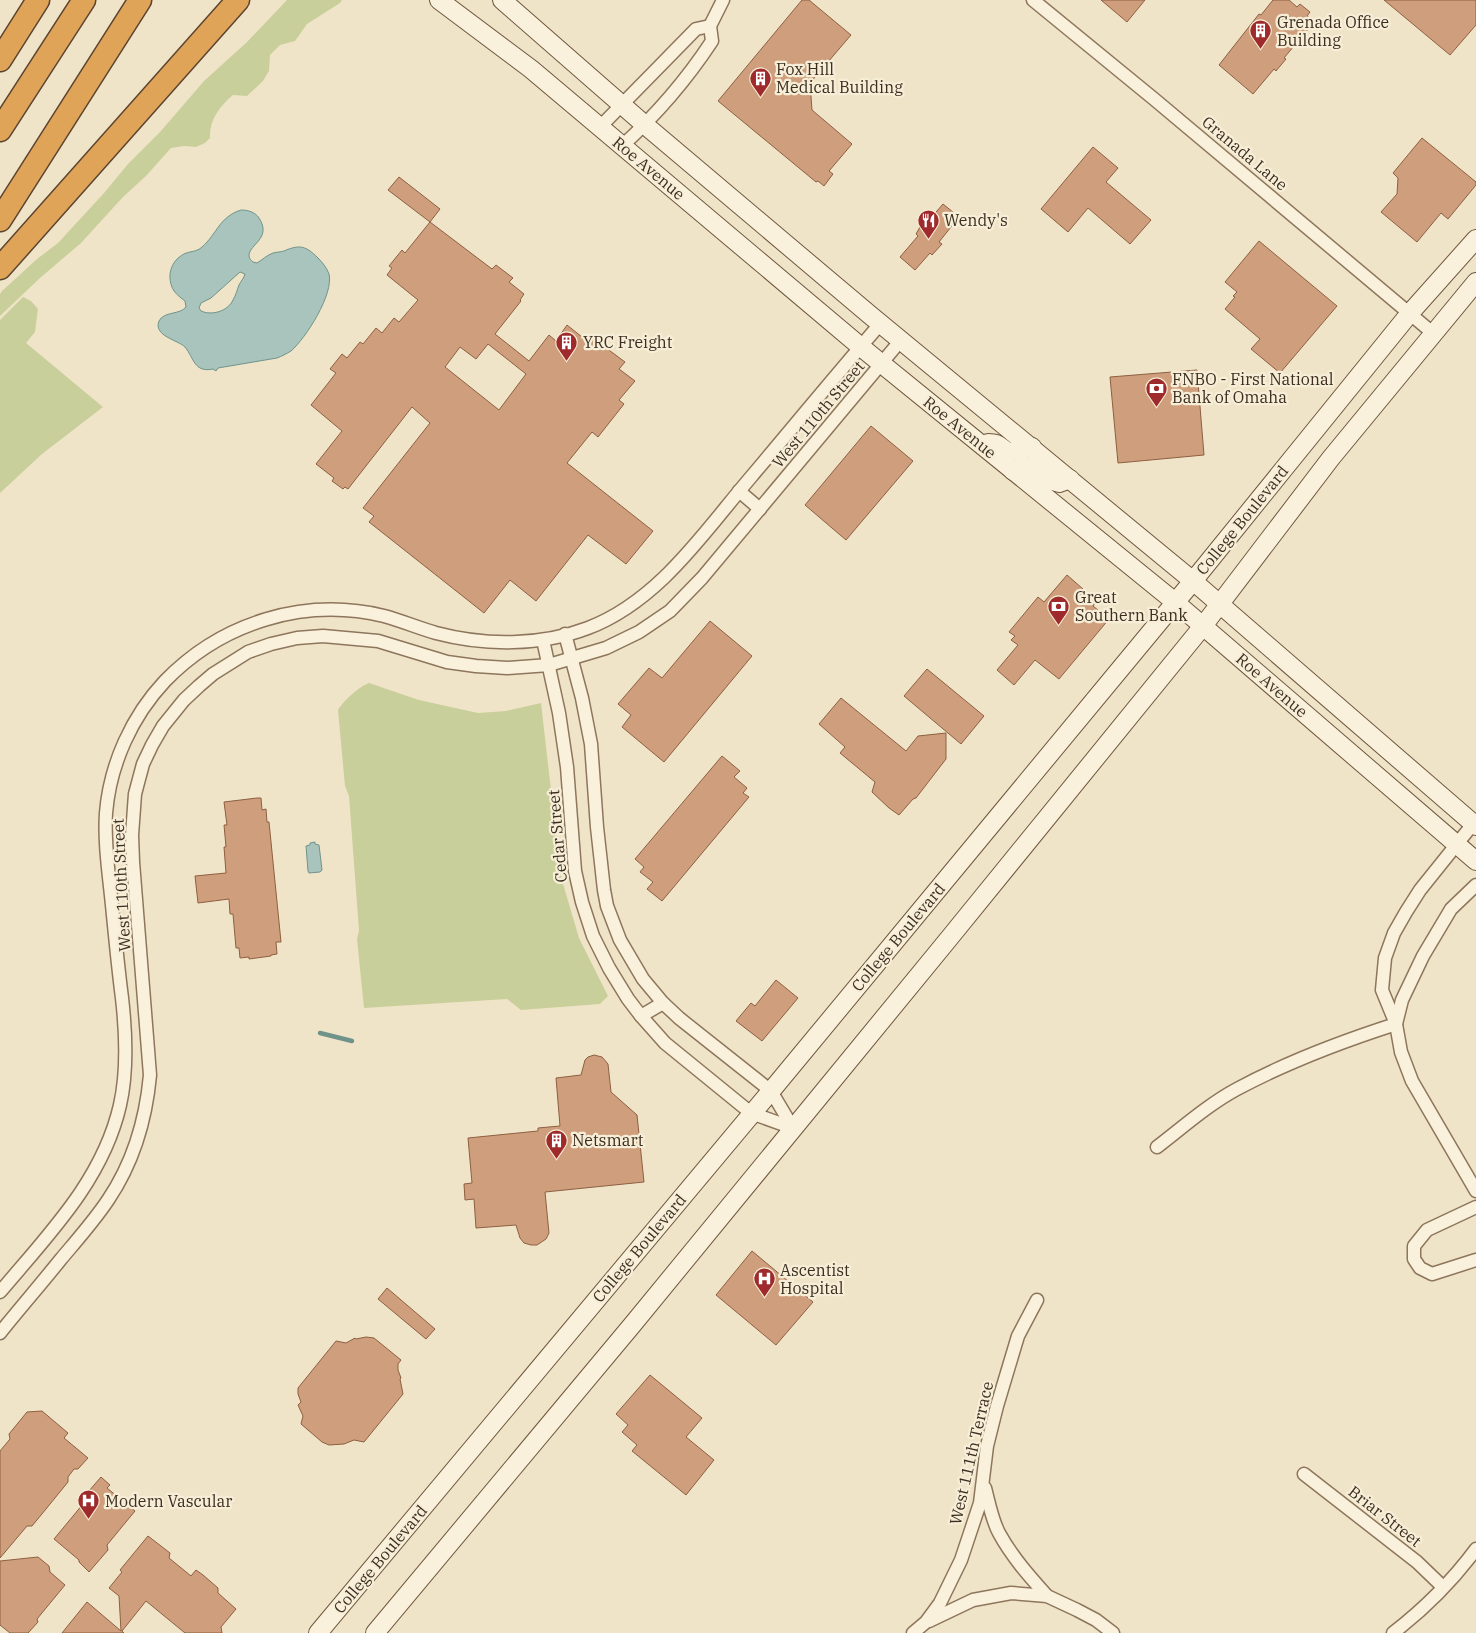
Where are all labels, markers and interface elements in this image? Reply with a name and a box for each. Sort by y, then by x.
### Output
place label: Grenada Office Building [1277,12,1389,50]
building icon: Grenada Office Building [1249,19,1273,50]
place label: Fox Hill Medical Building [776,59,903,97]
building icon: Fox Hill Medical Building [748,66,772,97]
street label: Granada Lane [1198,111,1292,195]
street label: Roe Avenue [609,132,689,204]
restaurant icon: Wendy's [916,208,940,239]
place label: Wendy's [944,210,1008,230]
building icon: YRC Freight [555,330,579,361]
place label: YRC Freight [583,332,673,352]
street label: West 110th Street [767,356,869,472]
place label: FNBO - First National Bank of Omaha [1172,369,1334,407]
bank icon: FNBO - First National Bank of Omaha [1144,376,1168,407]
street label: Roe Avenue [919,391,1001,463]
street label: College Boulevard [1192,461,1292,579]
place label: Great Southern Bank [1075,587,1188,625]
bank icon: Great Southern Bank [1047,594,1071,625]
street label: Roe Avenue [1232,649,1312,721]
street label: Cedar Street [543,788,571,883]
street label: West 110th Street [108,817,134,952]
street label: College Boulevard [847,879,949,995]
building icon: Netsmart [544,1128,568,1159]
place label: Netsmart [572,1130,644,1150]
street label: College Boulevard [588,1190,690,1306]
place label: Ascentist Hospital [780,1260,850,1298]
hospital icon: Ascentist Hospital [752,1267,776,1298]
street label: West 111th Terrace [945,1379,997,1527]
street label: Briar Street [1344,1481,1426,1551]
hospital icon: Modern Vascular [77,1489,101,1520]
place label: Modern Vascular [105,1491,232,1511]
street label: College Boulevard [329,1501,431,1617]

